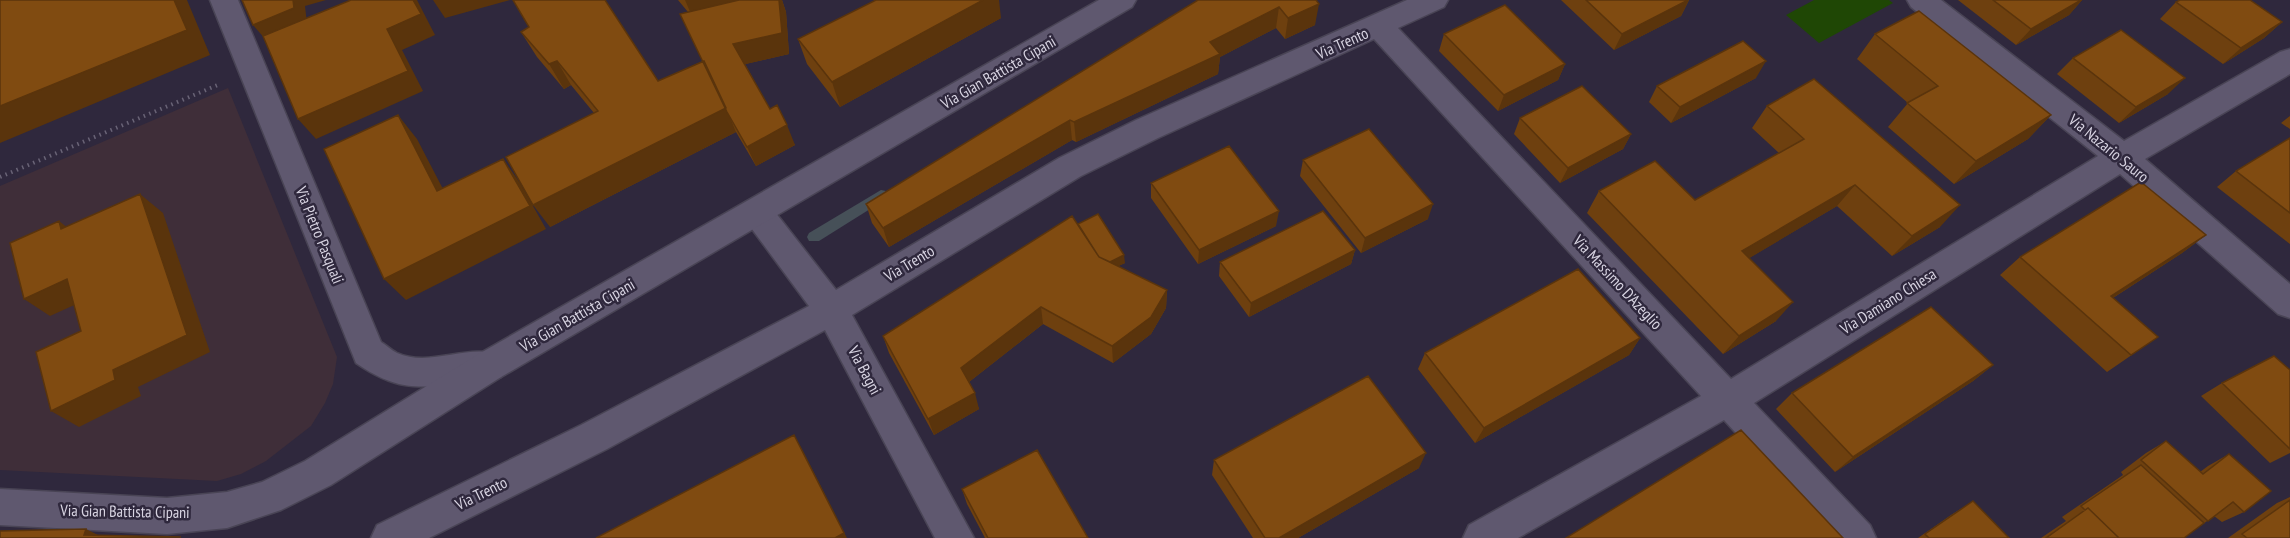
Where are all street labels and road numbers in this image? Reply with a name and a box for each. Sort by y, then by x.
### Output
street label: Via Trento [1312,23,1371,64]
street label: Via Gian Battista Cipani [936,31,1059,113]
street label: Via Nazario Sauro [2064,109,2153,186]
street label: Via Pietro Pasquali [291,183,349,287]
street label: Via Massimo D'Azeglio [1568,230,1667,333]
street label: Via Trento [879,240,938,286]
street label: Via Damiano Chiesa [1835,264,1940,339]
street label: Via Gian Battista Cipani [515,274,638,356]
street label: Via Bagni [843,341,886,398]
street label: Via Trento [451,472,510,515]
street label: Via Gian Battista Cipani [59,500,190,522]

